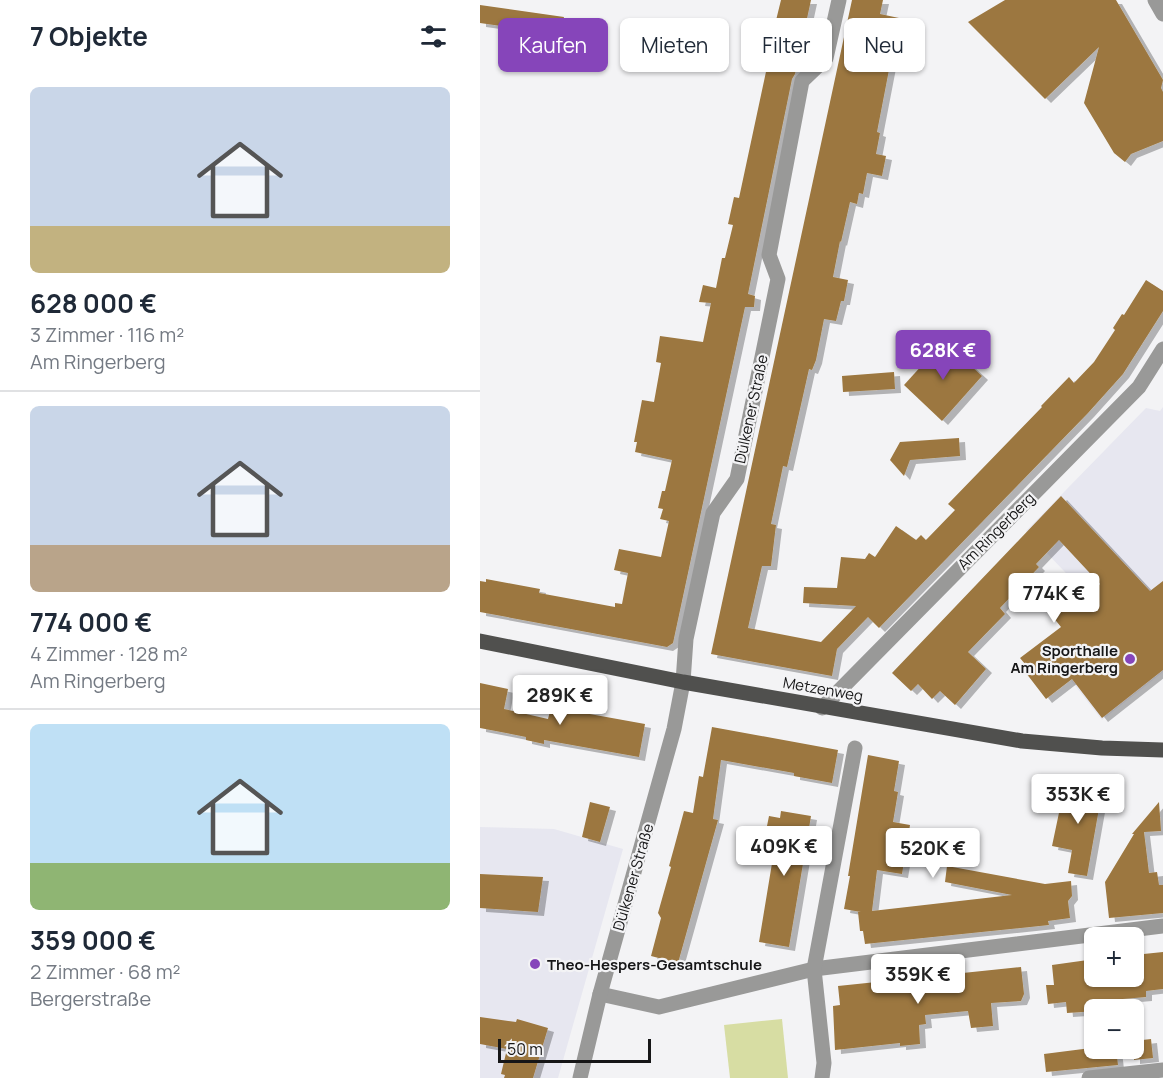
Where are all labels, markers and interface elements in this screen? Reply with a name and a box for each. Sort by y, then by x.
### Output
text: 7 Objekte [30,18,148,54]
chip: Kaufen [498,18,608,72]
chip: Mieten [620,18,729,72]
chip: Filter [741,18,832,72]
chip: Neu [844,18,925,72]
icon: filters [417,20,450,53]
icon: home [186,126,294,234]
text: 628 000 € [30,285,157,321]
text: 3 Zimmer · 116 m² [30,321,184,348]
pin: 628K € [894,330,992,381]
text: 628K € [910,336,976,363]
text: Am Ringerberg [30,348,166,375]
street label: Dülkener Straße [729,352,773,465]
icon: home [186,445,294,553]
street label: Am Ringerberg [953,488,1039,574]
pin: 774K € [1005,573,1103,624]
text: 774K € [1022,579,1086,606]
text: 774 000 € [30,604,152,640]
text: 4 Zimmer · 128 m² [30,640,188,667]
place label: Sporthalle Am Ringerberg [1011,640,1118,678]
marker: Sporthalle Am Ringerberg [1123,652,1137,666]
text: Am Ringerberg [30,667,166,694]
street label: Metzenweg [781,672,865,706]
pin: 289K € [511,675,609,726]
text: 289K € [527,681,593,708]
icon: home [186,763,294,871]
pin: 353K € [1029,774,1127,825]
text: 353K € [1045,780,1111,807]
street label: Dülkener Straße [608,821,658,933]
pin: 409K € [735,826,833,877]
pin: 520K € [884,828,982,879]
text: 409K € [750,832,818,859]
text: 520K € [900,834,966,861]
text: 359 000 € [30,922,156,958]
map controls [1084,927,1144,1059]
button: + [1084,927,1144,987]
place label: Theo-Hespers-Gesamtschule [547,954,762,975]
pin: 359K € [869,954,967,1005]
marker: Theo-Hespers-Gesamtschule [528,957,542,971]
text: 2 Zimmer · 68 m² [30,958,181,985]
text: 359K € [885,960,951,987]
text: Bergerstraße [30,985,151,1012]
button: − [1084,999,1144,1059]
scale bar [498,1036,651,1064]
text: 50 m [507,1038,543,1060]

